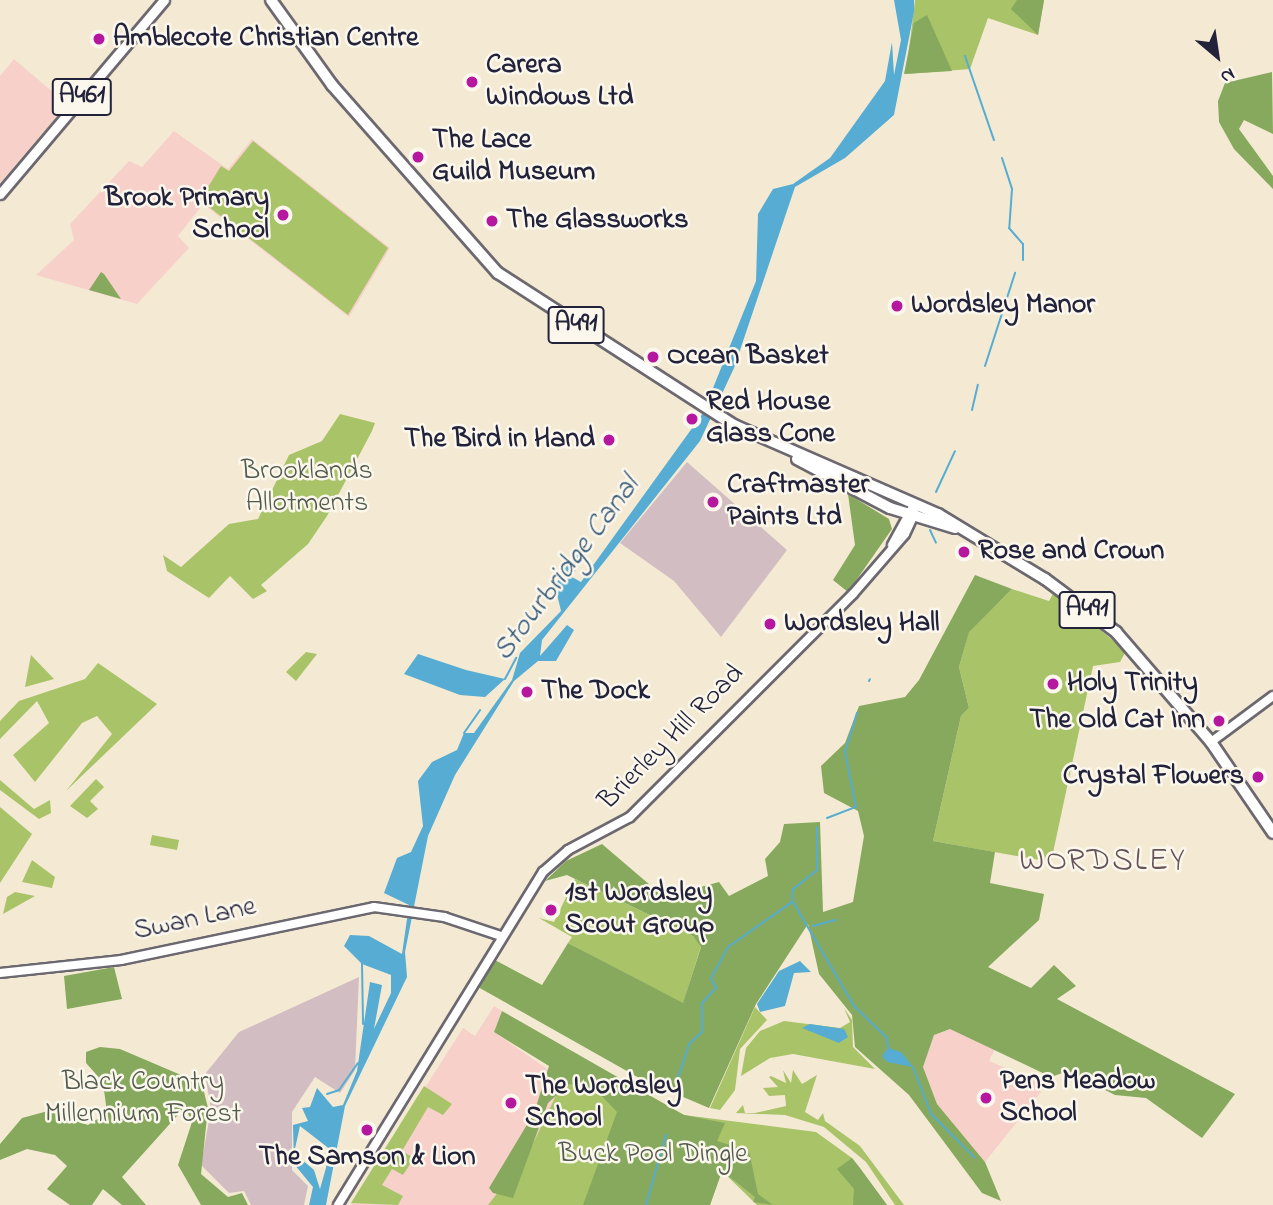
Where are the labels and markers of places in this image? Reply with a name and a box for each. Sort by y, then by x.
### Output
place label: Amblecote Christian Centre [113,22,418,56]
marker: Amblecote Christian Centre [91,31,107,47]
place label: Carera Windows Ltd [486,49,633,115]
marker: Carera Windows Ltd [464,74,480,90]
place label: The Lace Guild Museum [432,124,595,190]
marker: The Lace Guild Museum [410,149,426,165]
place label: Brook Primary School [105,182,269,248]
place label: The Glassworks [506,204,689,238]
marker: Brook Primary School [275,207,291,223]
marker: The Glassworks [484,213,500,229]
place label: Wordsley Manor [911,289,1095,323]
marker: Wordsley Manor [889,298,905,314]
place label: Ocean Basket [667,340,829,374]
marker: Ocean Basket [645,349,661,365]
place label: Red House Glass Cone [706,386,835,452]
marker: Red House Glass Cone [684,411,700,427]
place label: The Bird in Hand [404,423,595,457]
marker: The Bird in Hand [601,432,617,448]
place label: Craftmaster Paints Ltd [727,469,869,535]
marker: Craftmaster Paints Ltd [705,494,721,510]
place label: Rose and Crown [978,535,1164,569]
marker: Rose and Crown [956,544,972,560]
place label: Wordsley Hall [784,607,940,641]
marker: Wordsley Hall [762,616,778,632]
place label: Holy Trinity [1067,667,1198,701]
place label: The Dock [541,675,650,709]
marker: Holy Trinity [1045,676,1061,692]
marker: The Dock [519,684,535,700]
place label: The Old Cat Inn [1029,704,1205,738]
marker: The Old Cat Inn [1211,713,1227,729]
place label: Crystal Flowers [1063,760,1244,794]
marker: Crystal Flowers [1250,769,1266,785]
place label: 1st Wordsley Scout Group [565,877,714,943]
marker: 1st Wordsley Scout Group [543,902,559,918]
place label: Pens Meadow School [1000,1065,1155,1131]
place label: The Wordsley School [525,1070,682,1136]
marker: Pens Meadow School [978,1090,994,1106]
marker: The Wordsley School [503,1095,519,1111]
marker: The Samson & Lion [359,1122,375,1138]
place label: The Samson & Lion [259,1141,475,1175]

